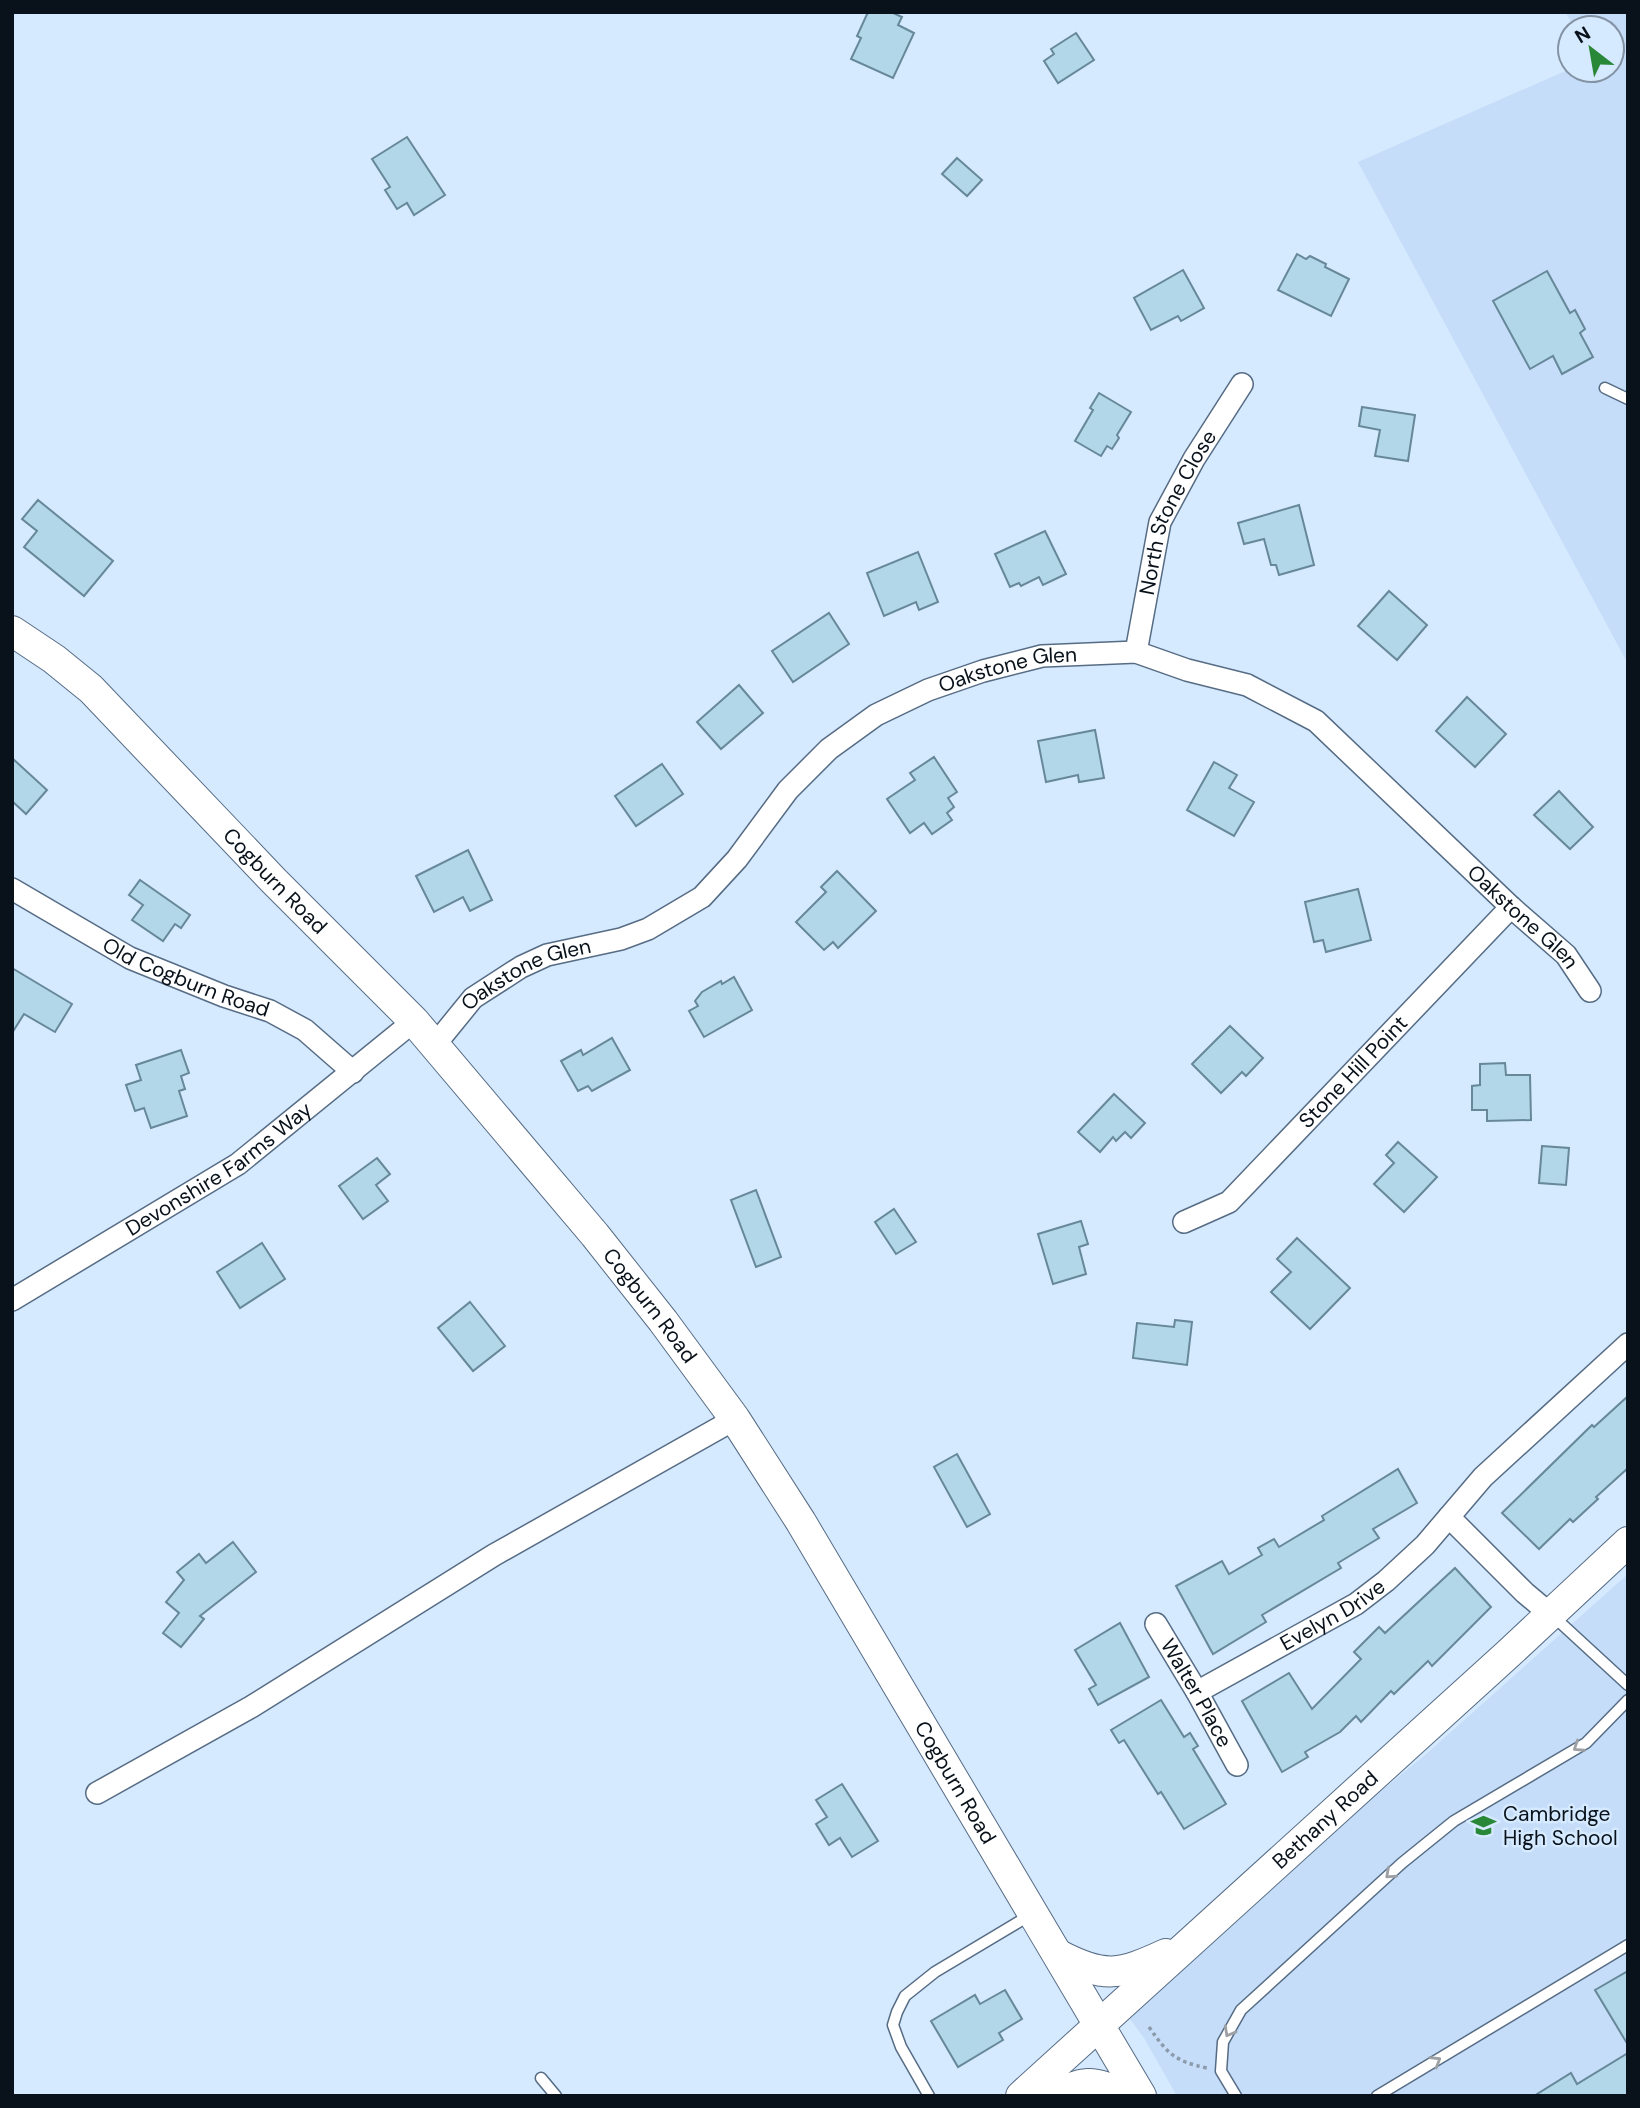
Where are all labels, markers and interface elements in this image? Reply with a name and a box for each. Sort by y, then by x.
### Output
north arrow [1556,14,1626,84]
text: N [1570,21,1595,49]
street label: North Stone Close [1133,424,1223,597]
street label: Oakstone Glen [935,641,1078,699]
street label: Cogburn Road [217,822,333,940]
street label: Oakstone Glen [1461,858,1585,974]
street label: Old Cogburn Road [97,931,273,1024]
street label: Oakstone Glen [455,932,594,1016]
street label: Stone Hill Point [1293,1010,1414,1134]
street label: Devonshire Farms Way [120,1095,318,1242]
street label: Cogburn Road [597,1242,703,1369]
street label: Evelyn Drive [1275,1573,1391,1657]
street label: Walter Place [1154,1633,1239,1752]
street label: Cogburn Road [908,1716,1003,1849]
one-way arrow [1573,1738,1586,1751]
street label: Bethany Road [1266,1764,1384,1875]
place label: Cambridge High School [1503,1800,1618,1852]
school or university icon: Cambridge High School [1469,1812,1497,1840]
one-way arrow [1385,1866,1398,1878]
one-way arrow [1224,2025,1237,2038]
one-way arrow [1428,2056,1441,2069]

